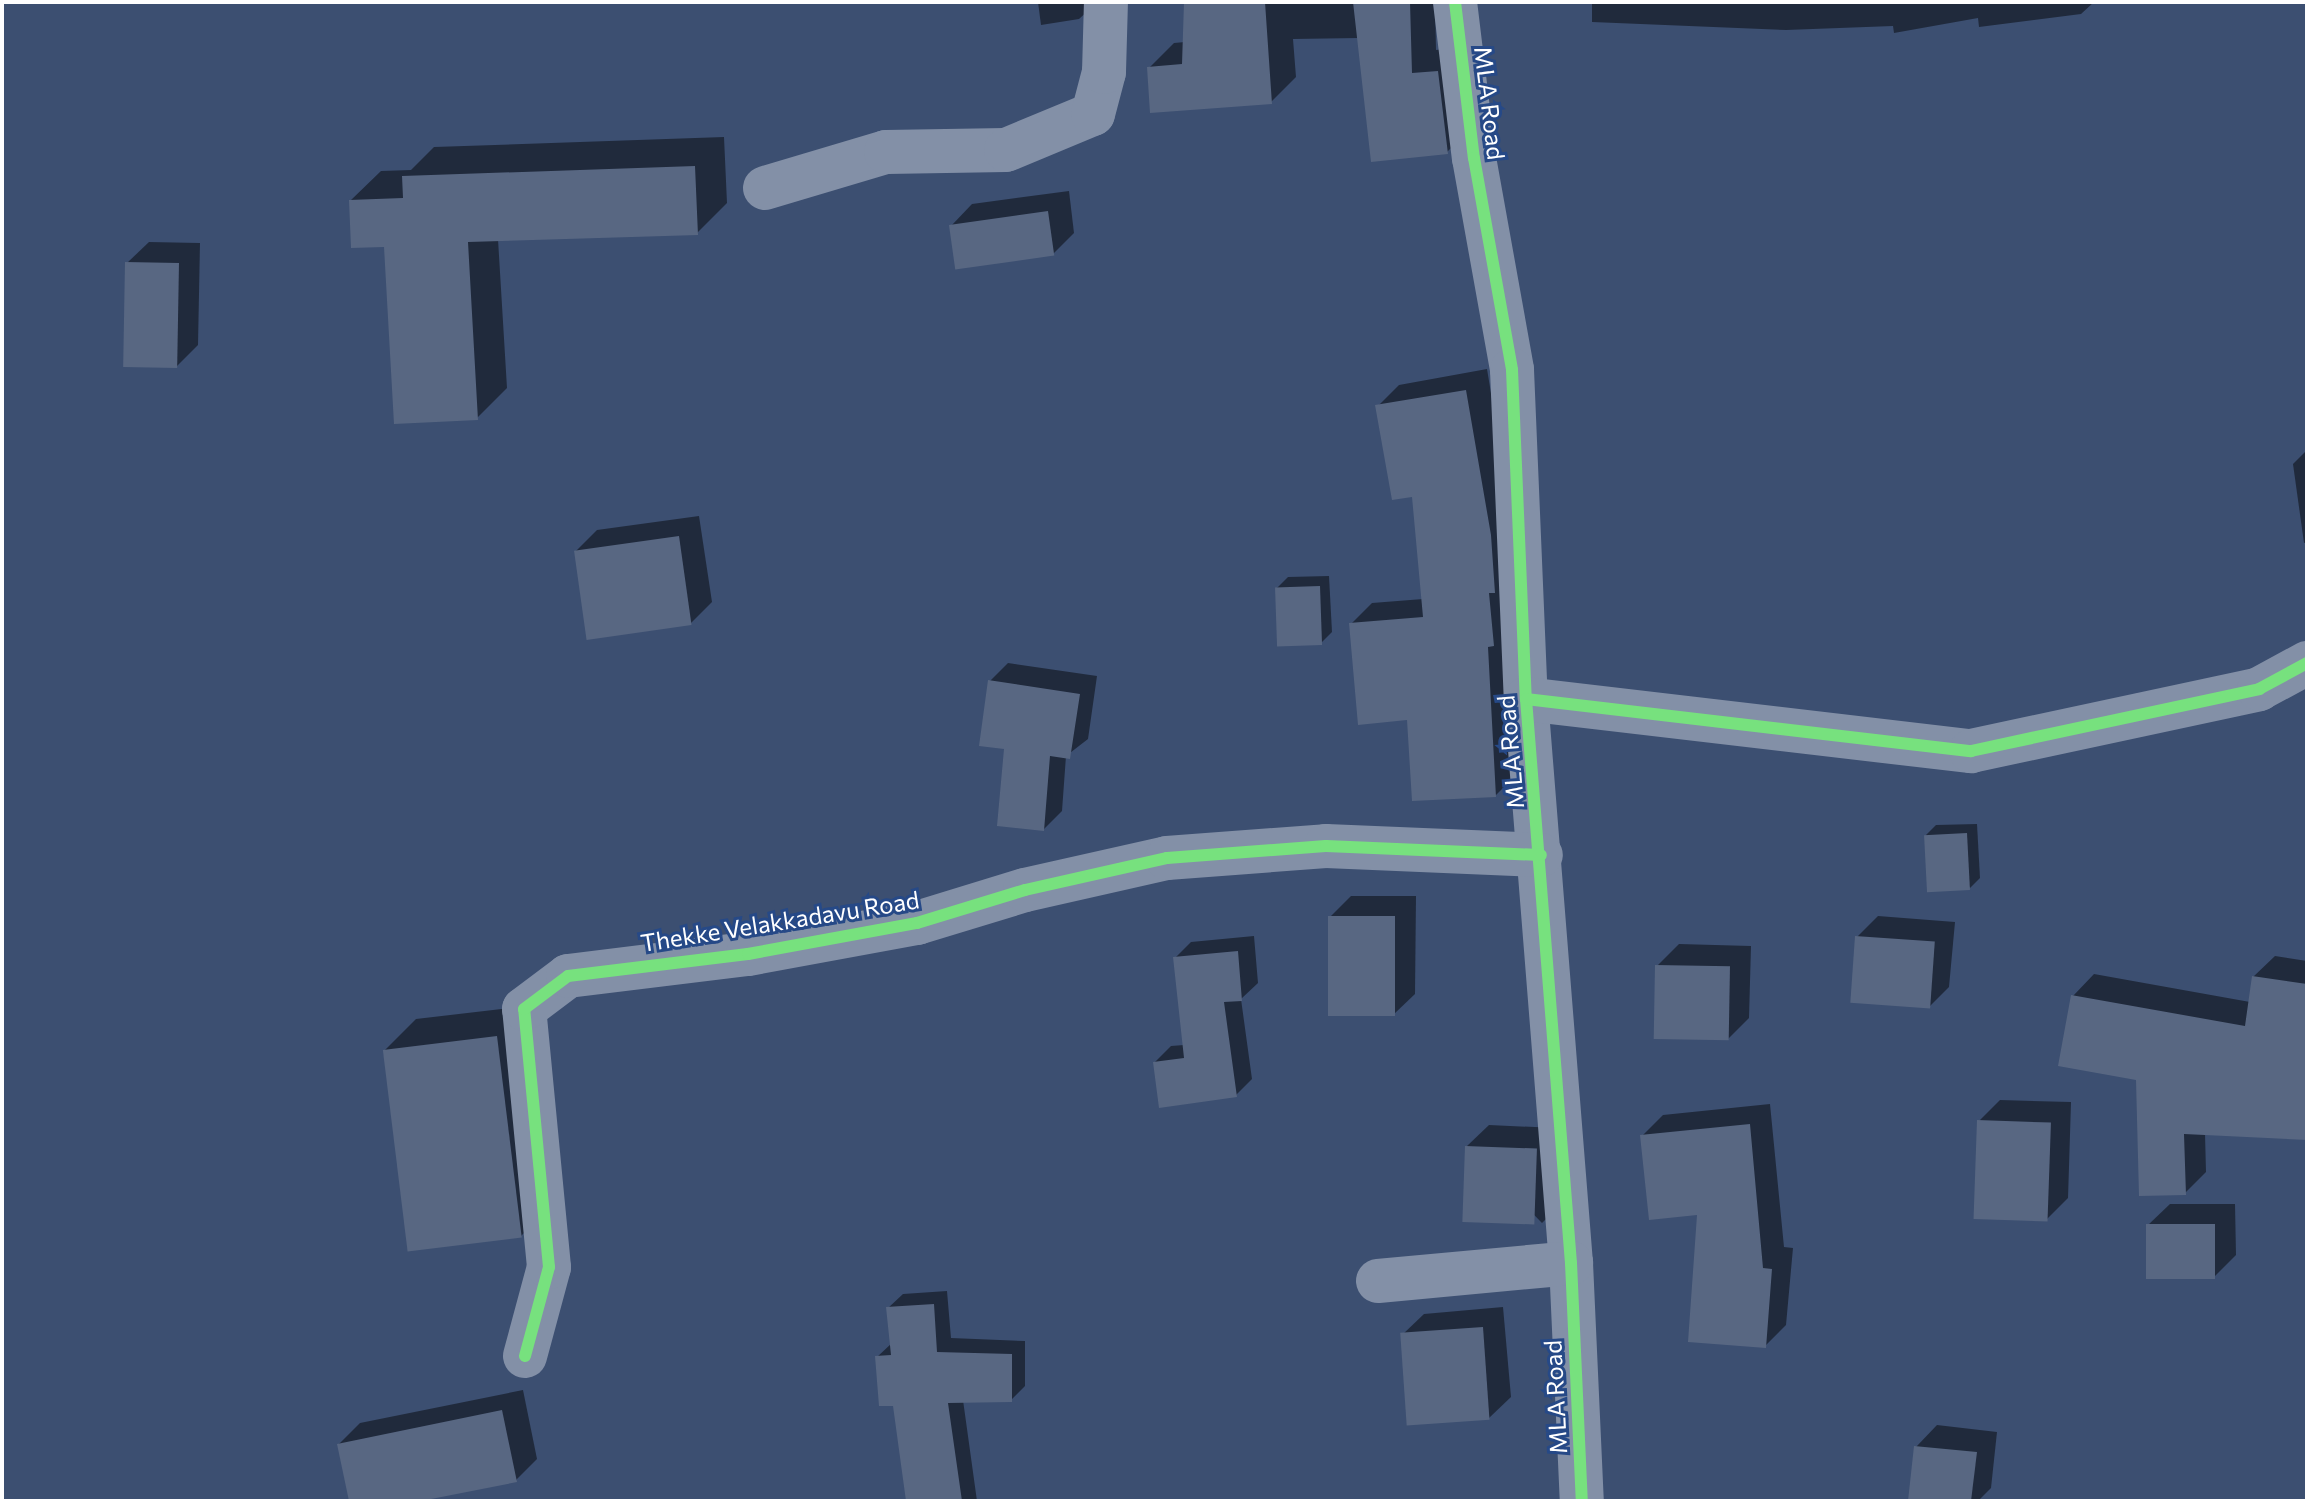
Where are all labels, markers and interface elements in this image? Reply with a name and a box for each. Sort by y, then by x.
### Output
street label: MLA Road [1469,45,1511,161]
street label: MLA Road [1491,694,1529,810]
street label: Thekke Velakkadavu Road [639,885,921,957]
street label: MLA Road [1538,1339,1572,1455]

